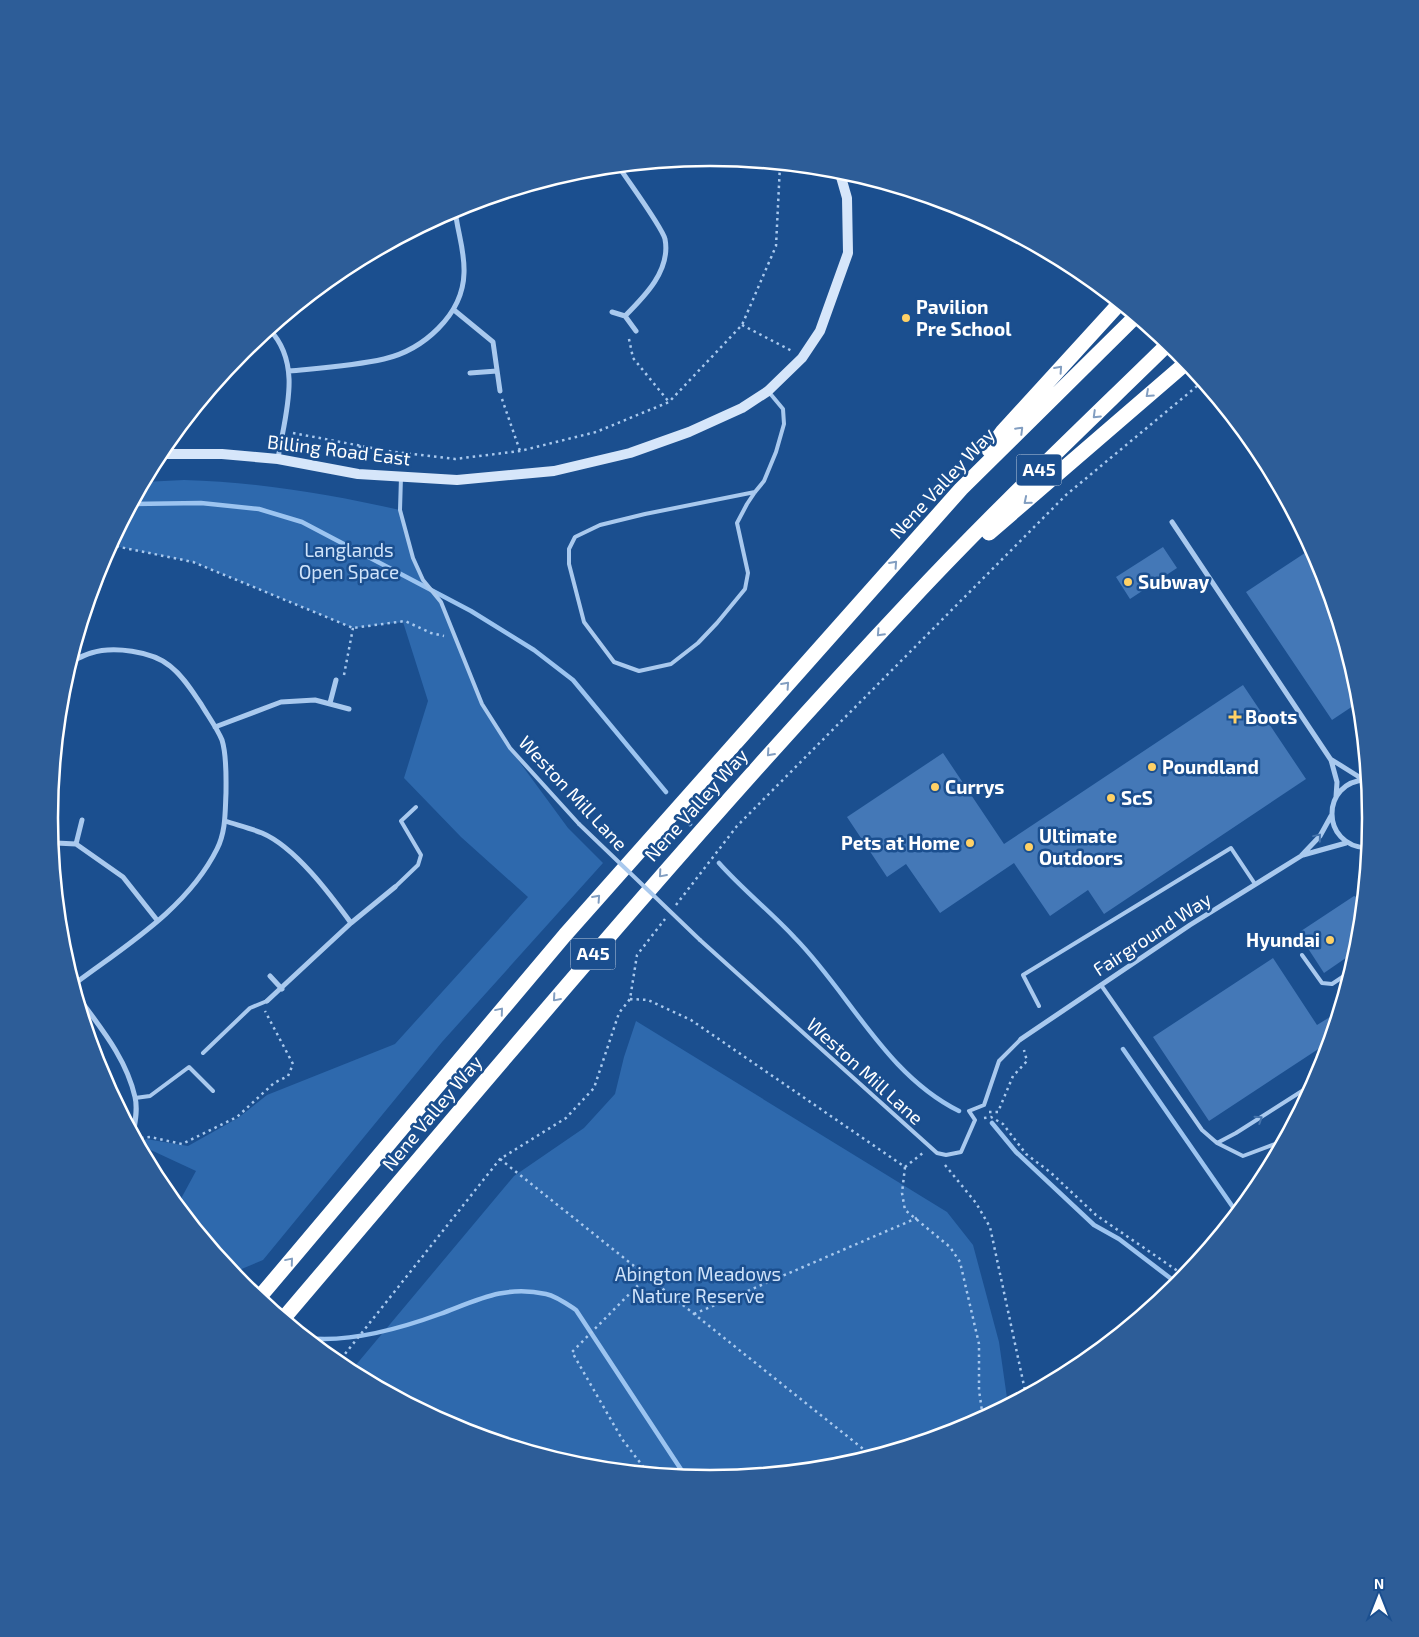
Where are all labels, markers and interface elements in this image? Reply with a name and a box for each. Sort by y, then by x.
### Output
place label: Pavilion Pre School [916,295,1012,340]
marker: Pavilion Pre School [900,312,912,324]
one-way arrow [1053,366,1062,375]
one-way arrow [1145,388,1154,397]
one-way arrow [1092,409,1101,418]
street label: Nene Valley Way [884,422,999,543]
one-way arrow [1015,427,1024,436]
street label: Billing Road East [266,429,412,470]
road number: A45 [1016,454,1062,486]
one-way arrow [1023,496,1032,505]
park label: Langlands Open Space [299,538,399,583]
one-way arrow [888,560,897,569]
place label: Subway [1138,570,1209,594]
marker: Subway [1122,576,1134,588]
one-way arrow [877,628,886,637]
one-way arrow [780,682,789,691]
place label: Boots [1245,705,1297,728]
marker: Boots [1229,711,1241,723]
street label: Weston Mill Lane [514,730,632,855]
street label: Nene Valley Way [639,744,752,866]
one-way arrow [767,747,776,756]
place label: Poundland [1162,755,1259,778]
marker: Poundland [1146,761,1158,773]
place label: Currys [945,775,1004,799]
marker: Currys [929,781,941,793]
place label: ScS [1121,786,1153,809]
marker: ScS [1105,792,1117,804]
place label: Ultimate Outdoors [1039,824,1123,869]
place label: Pets at Home [841,831,960,854]
one-way arrow [1312,834,1320,843]
marker: Pets at Home [964,837,976,849]
marker: Ultimate Outdoors [1023,841,1035,853]
one-way arrow [659,869,668,878]
street label: Fairground Way [1088,887,1215,980]
one-way arrow [591,895,600,904]
place label: Hyundai [1246,928,1320,952]
marker: Hyundai [1324,934,1336,946]
road number: A45 [570,939,616,970]
one-way arrow [553,992,562,1001]
one-way arrow [494,1007,503,1016]
street label: Weston Mill Lane [802,1012,928,1129]
street label: Nene Valley Way [377,1050,487,1175]
one-way arrow [1254,1115,1263,1125]
one-way arrow [284,1258,293,1267]
park label: Abington Meadows Nature Reserve [615,1262,781,1307]
north arrow [1354,1572,1404,1622]
text: N [1374,1575,1384,1592]

